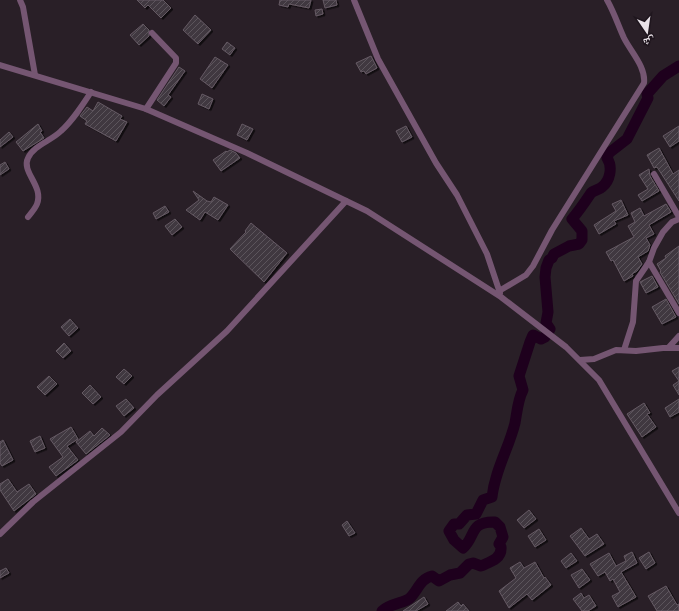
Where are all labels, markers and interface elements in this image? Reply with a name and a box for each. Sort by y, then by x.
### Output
north arrow [627,12,667,52]
text: ش [641,33,656,49]

